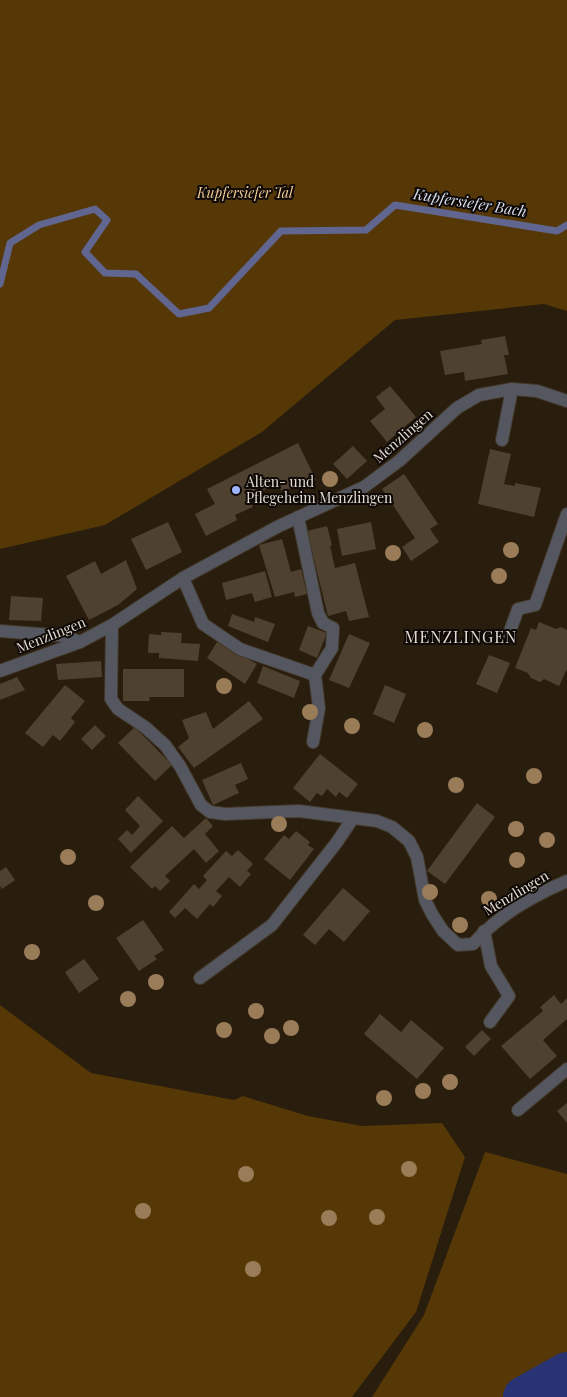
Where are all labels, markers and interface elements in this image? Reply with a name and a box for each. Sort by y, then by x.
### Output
park label: Kupfersiefer Tal [196,183,294,202]
water label: Kupfersiefer Bach [411,183,528,221]
street label: Menzlingen [369,404,437,467]
place label: Alten- und Pflegeheim Menzlingen [245,472,393,507]
marker: Alten- und Pflegeheim Menzlingen [230,484,242,496]
street label: Menzlingen [13,612,89,657]
district label: MENZLINGEN [405,626,517,647]
street label: Menzlingen [480,865,552,920]

